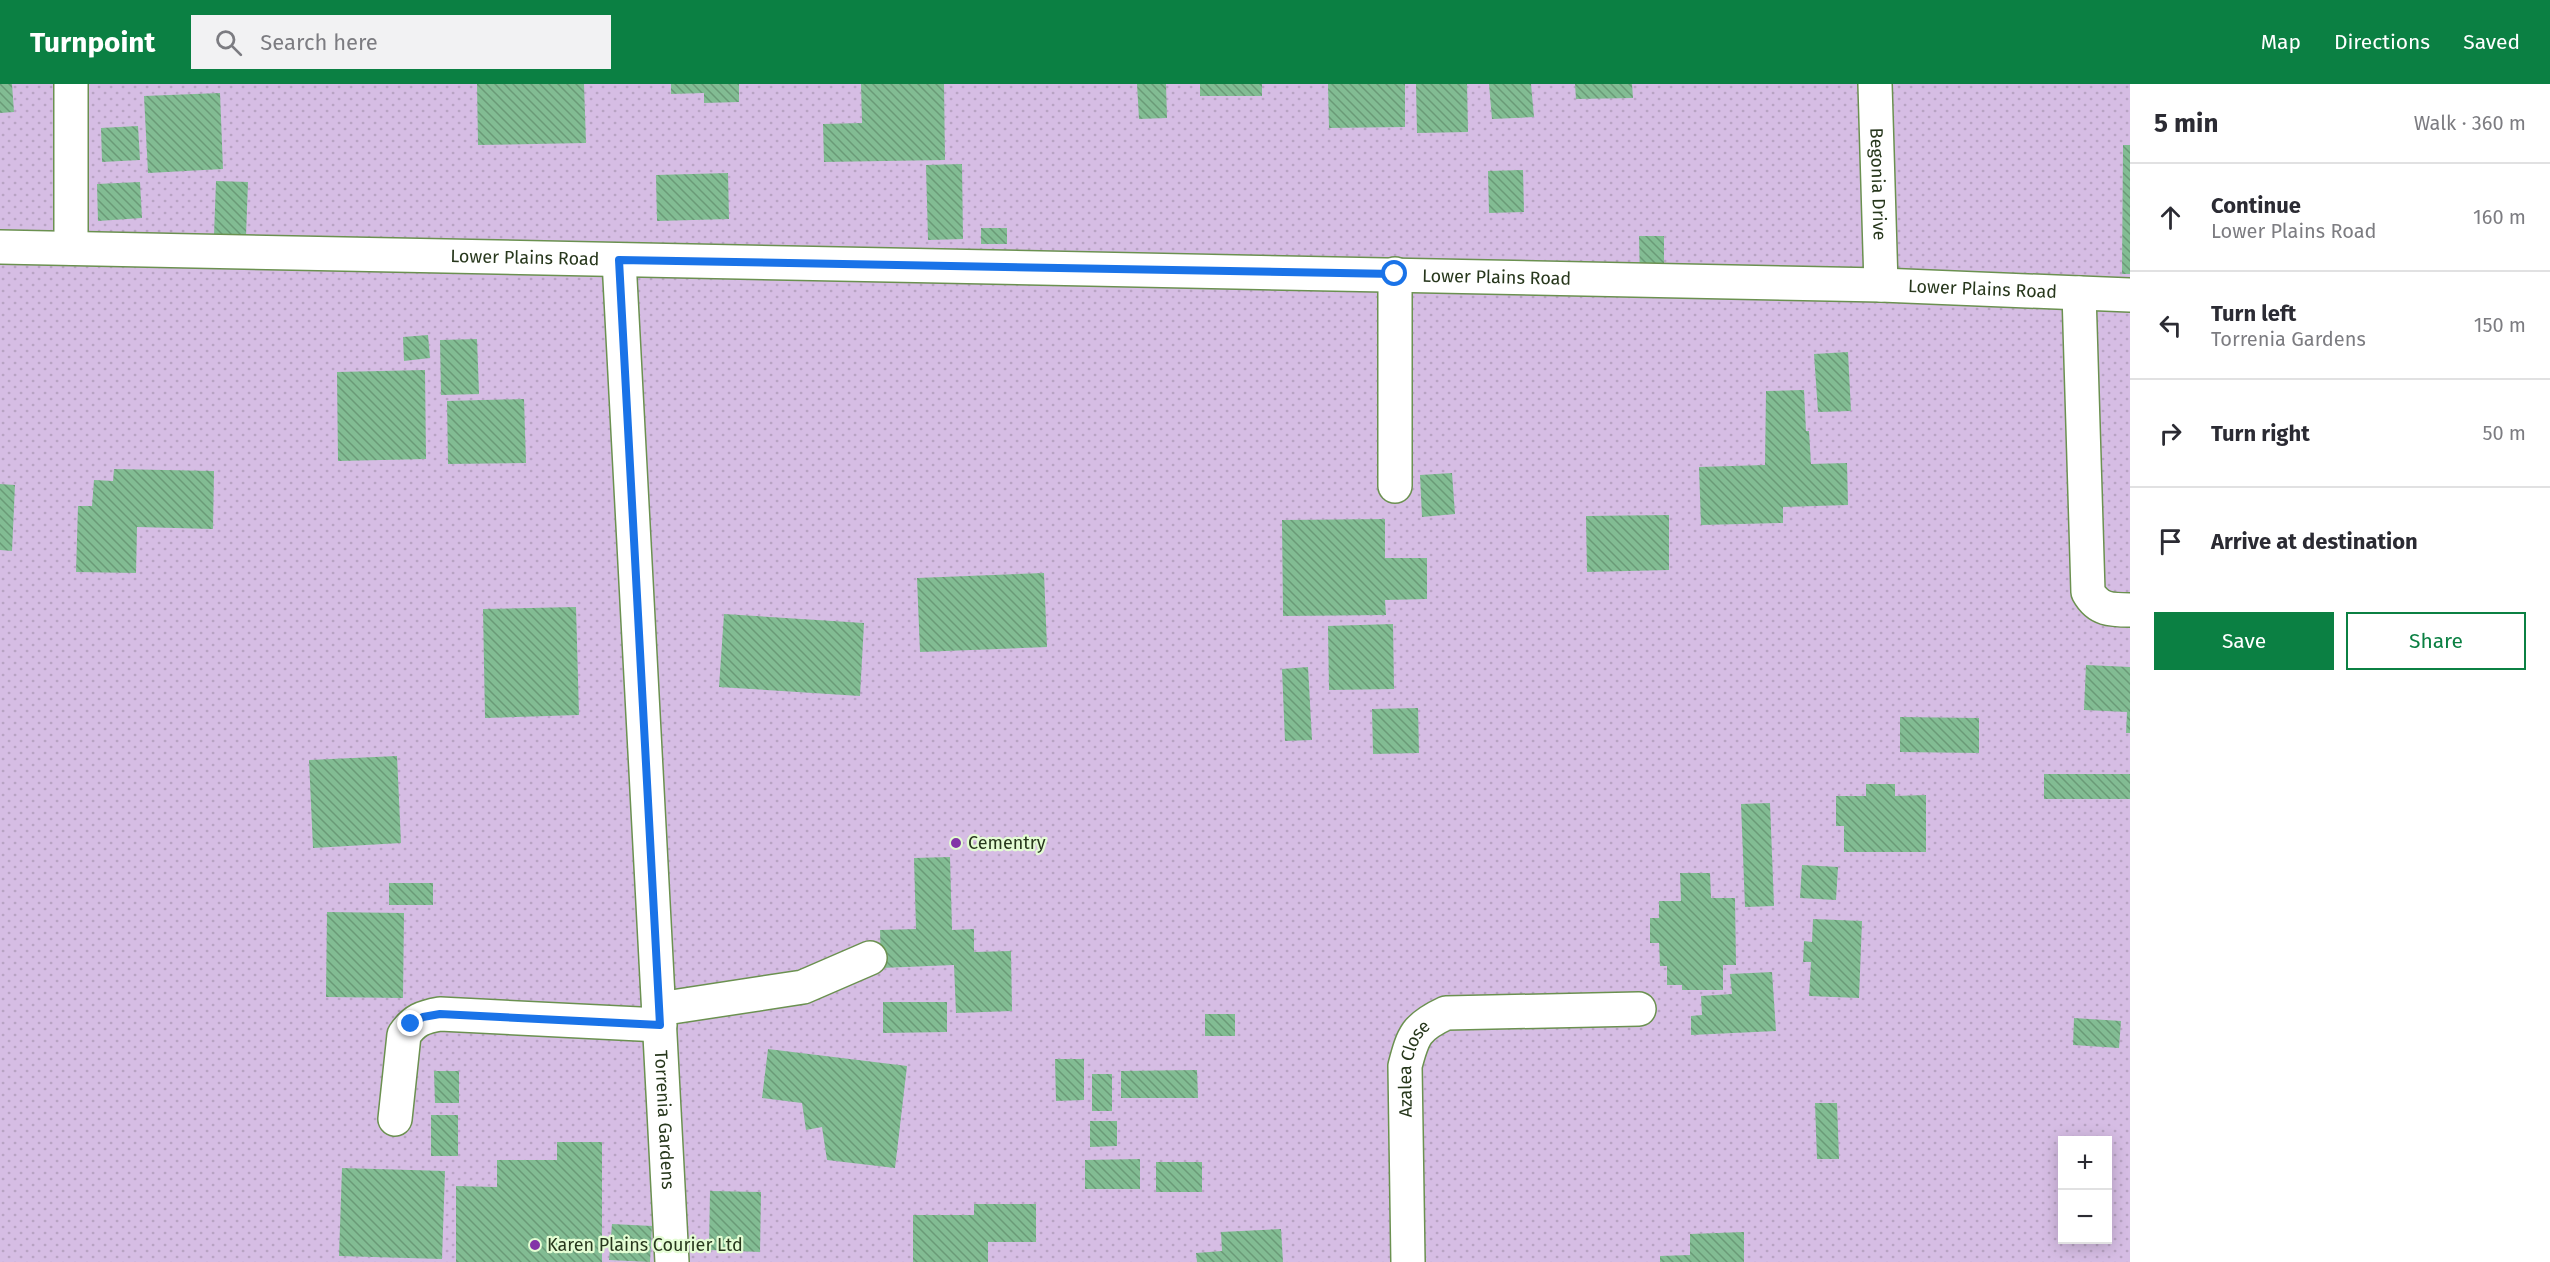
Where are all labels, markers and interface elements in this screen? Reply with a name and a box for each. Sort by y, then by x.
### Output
search box [191,15,611,69]
text: Turnpoint [30,26,155,59]
icon: search [212,26,245,59]
text: Search here [260,29,378,56]
text: Map [2261,29,2301,55]
text: Directions [2334,29,2430,55]
text: Saved [2463,29,2520,55]
text: 5 min [2154,108,2218,139]
text: Walk · 360 m [2414,111,2526,135]
street label: Begonia Drive [1865,127,1891,241]
text: Continue [2211,192,2301,219]
icon: ahead [2154,201,2187,234]
text: 160 m [2473,205,2526,229]
text: Lower Plains Road [2211,219,2377,243]
street label: Lower Plains Road [450,245,600,270]
route start [1381,260,1407,286]
street label: Lower Plains Road [1422,265,1571,290]
street label: Lower Plains Road [1908,275,2057,303]
text: Turn left [2211,300,2296,327]
icon: left [2154,309,2187,342]
text: 150 m [2474,313,2526,337]
text: Torrenia Gardens [2211,327,2366,351]
icon: right [2154,417,2187,450]
text: Turn right [2211,420,2310,447]
text: 50 m [2482,421,2526,445]
icon: arrive [2154,525,2187,558]
text: Arrive at destination [2211,528,2418,555]
button: Save [2154,612,2334,670]
button: Share [2346,612,2526,670]
place label: Cementry [968,832,1046,854]
marker: Cementry [949,836,963,850]
route end [397,1010,423,1036]
street label: Azalea Close [1394,1015,1434,1118]
street label: Torrenia Gardens [650,1050,679,1190]
map controls [2058,1136,2112,1244]
button: + [2058,1136,2112,1190]
button: − [2058,1190,2112,1244]
place label: Karen Plains Courier Ltd [547,1234,743,1256]
marker: Karen Plains Courier Ltd [528,1238,542,1252]

